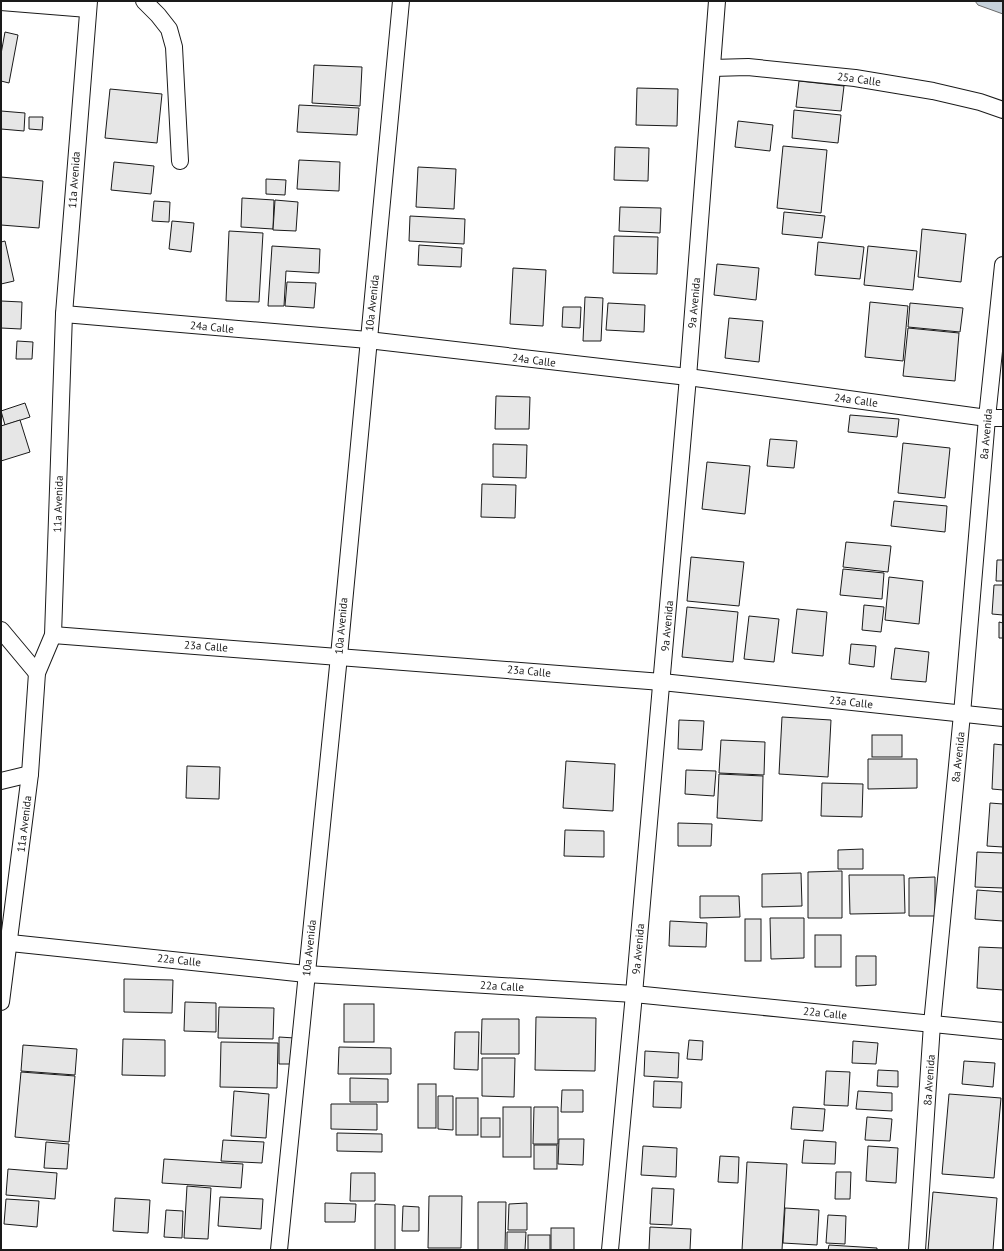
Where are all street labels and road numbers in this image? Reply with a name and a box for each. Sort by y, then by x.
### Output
street label: 25a Calle [836,69,882,89]
street label: 11a Avenida [65,151,83,209]
street label: 10a Avenida [362,274,382,332]
street label: 9a Avenida [685,277,703,329]
street label: 24a Calle [189,318,235,336]
street label: 24a Calle [511,350,557,370]
street label: 24a Calle [833,390,879,410]
street label: 8a Avenida [977,408,995,460]
street label: 11a Avenida [50,475,66,533]
street label: 10a Avenida [332,597,350,655]
street label: 9a Avenida [658,600,676,652]
street label: 23a Calle [184,637,229,655]
street label: 23a Calle [506,662,552,680]
street label: 23a Calle [828,693,874,711]
street label: 8a Avenida [948,731,968,783]
street label: 11a Avenida [14,795,34,853]
street label: 10a Avenida [299,919,319,977]
street label: 9a Avenida [629,923,647,975]
street label: 22a Calle [156,951,202,969]
street label: 22a Calle [480,978,525,994]
street label: 22a Calle [802,1004,848,1022]
street label: 8a Avenida [920,1054,938,1106]

